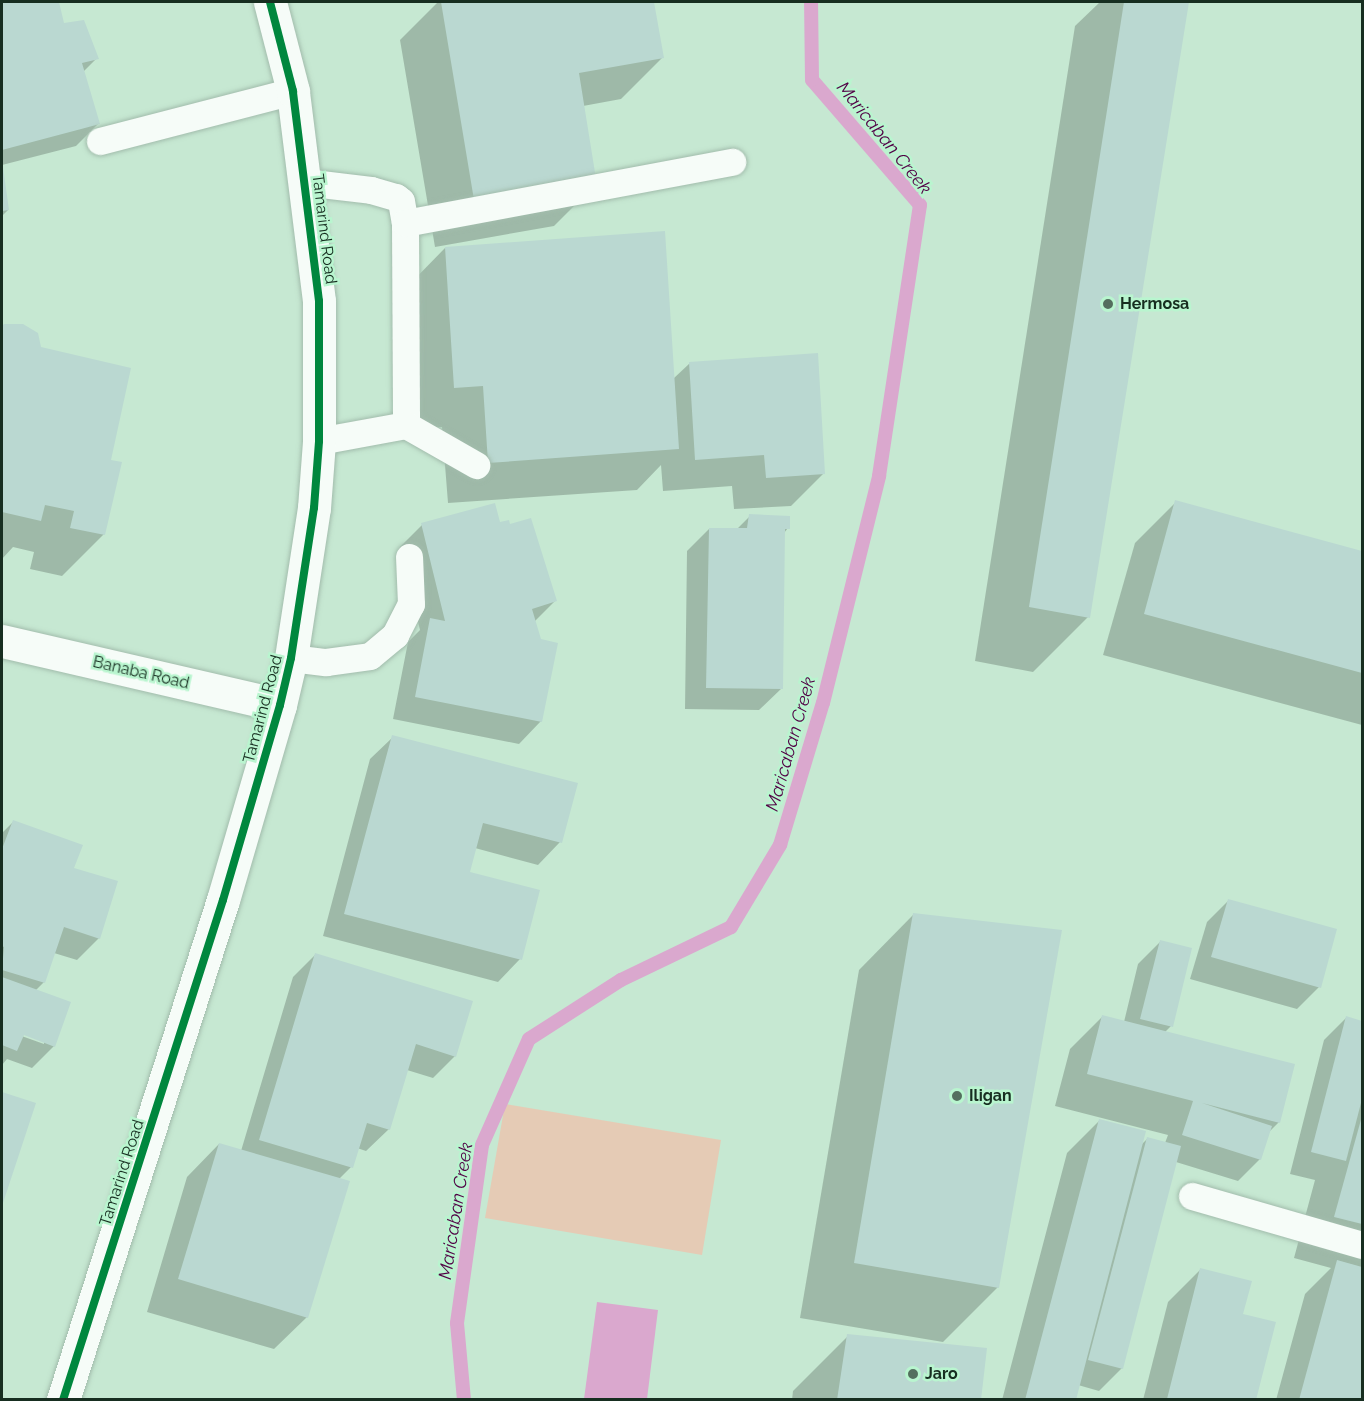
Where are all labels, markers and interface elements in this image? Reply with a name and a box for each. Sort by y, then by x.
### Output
water label: Maricaban Creek [832,77,936,199]
street label: Tamarind Road [308,173,340,285]
place label: Hermosa [1120,294,1189,314]
marker: Hermosa [1101,297,1115,311]
street label: Banaba Road [91,653,191,693]
street label: Tamarind Road [239,653,287,765]
water label: Maricaban Creek [762,674,820,814]
place label: Iligan [969,1086,1012,1106]
marker: Iligan [950,1089,964,1103]
street label: Tamarind Road [96,1117,148,1229]
water label: Maricaban Creek [434,1141,478,1281]
place label: Jaro [925,1364,958,1384]
marker: Jaro [906,1367,920,1381]

